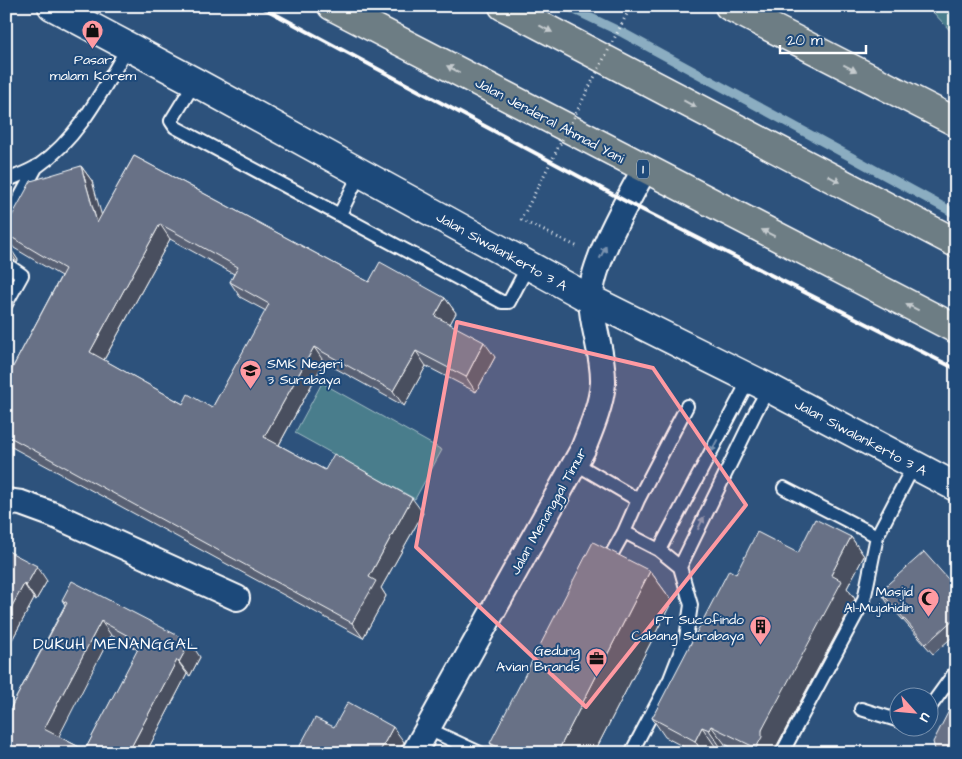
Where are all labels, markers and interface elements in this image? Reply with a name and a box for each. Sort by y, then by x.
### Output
shop icon: Pasar malam Korem [81,19,105,50]
scale bar [780,22,866,54]
one-way arrow [539,25,553,33]
text: 20 m [787,30,823,51]
place label: Pasar malam Korem [50,50,136,86]
one-way arrow [843,64,858,73]
one-way arrow [445,65,460,73]
street label: Jalan Jenderal Ahmad Yani [471,73,628,169]
one-way arrow [683,100,697,108]
road number: 1 [637,160,649,178]
one-way arrow [827,175,841,183]
street label: Jalan Siwalankerto 3 A [432,207,571,296]
one-way arrow [760,229,775,237]
one-way arrow [599,245,607,259]
one-way arrow [905,303,920,311]
place label: SMK Negeri 3 Surabaya [267,354,343,390]
school or university icon: SMK Negeri 3 Surabaya [239,359,263,390]
street label: Jalan Siwalankerto 3 A [791,395,930,481]
one-way arrow [710,438,718,453]
street label: Jalan Menanggal Timur [506,444,592,579]
one-way arrow [697,516,705,530]
place label: Masjid Al-Mujahidin [844,582,913,618]
mosque icon: Masjid Al-Mujahidin [917,587,941,618]
place label: PT Sucofindo Cabang Surabaya [631,610,744,646]
building icon: PT Sucofindo Cabang Surabaya [748,615,772,646]
district label: DUKUH MENANGGAL [33,633,199,655]
place label: Gedung Avian Brands [496,641,580,677]
office icon: Gedung Avian Brands [584,646,608,677]
north arrow [890,686,940,736]
text: U [914,709,935,726]

